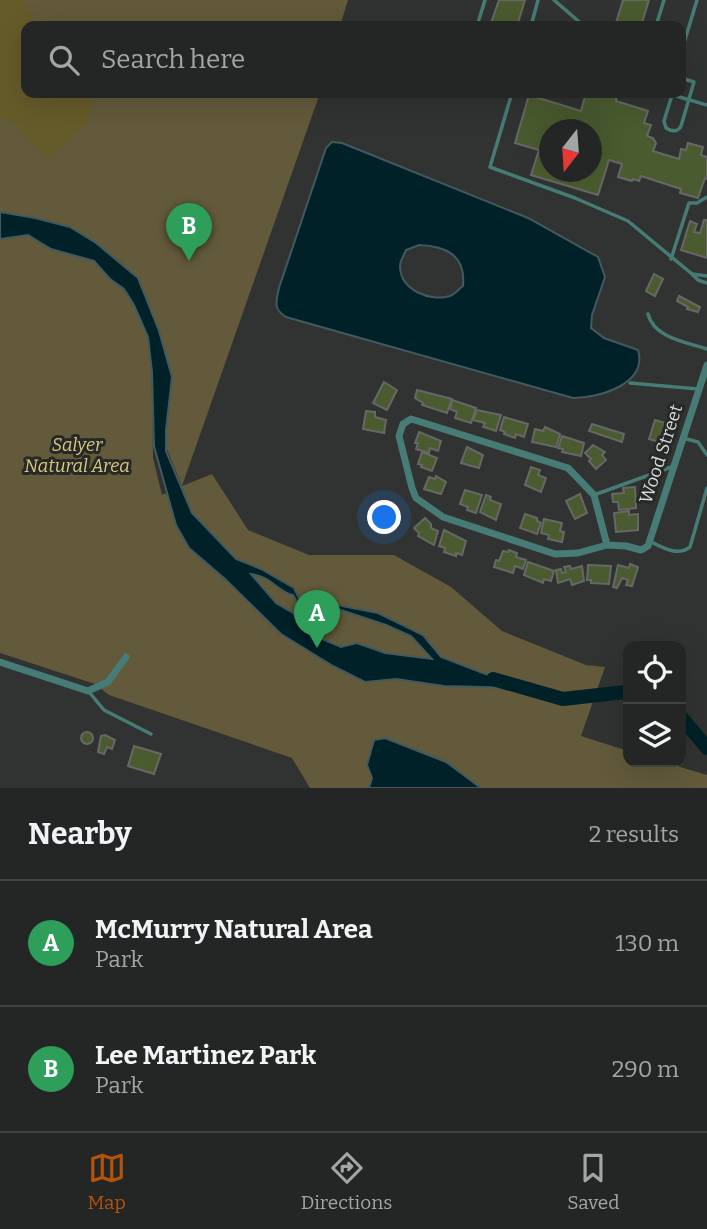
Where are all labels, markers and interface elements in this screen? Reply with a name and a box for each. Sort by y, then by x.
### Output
search box [21,21,686,98]
icon: search [45,41,83,79]
text: Search here [101,44,245,75]
north arrow [539,119,602,182]
pin: B [166,203,212,261]
street label: Wood Street [635,401,688,506]
park label: Salyer Natural Area [24,434,130,477]
your location [367,500,401,534]
pin: A [294,590,340,648]
map controls [623,641,686,767]
button: locate [623,641,686,704]
button: layers [623,704,686,767]
text: Nearby [28,816,132,852]
text: 2 results [589,820,679,848]
text: McMurry Natural Area [95,914,373,945]
text: A [43,929,59,957]
text: 130 m [615,929,679,957]
text: Park [95,945,144,973]
text: Lee Martinez Park [95,1040,316,1071]
text: B [44,1055,58,1083]
text: 290 m [612,1055,679,1083]
text: Park [95,1071,144,1099]
tab: Map [88,1149,126,1214]
tab: Directions [301,1149,392,1214]
tab: Saved [567,1149,619,1214]

